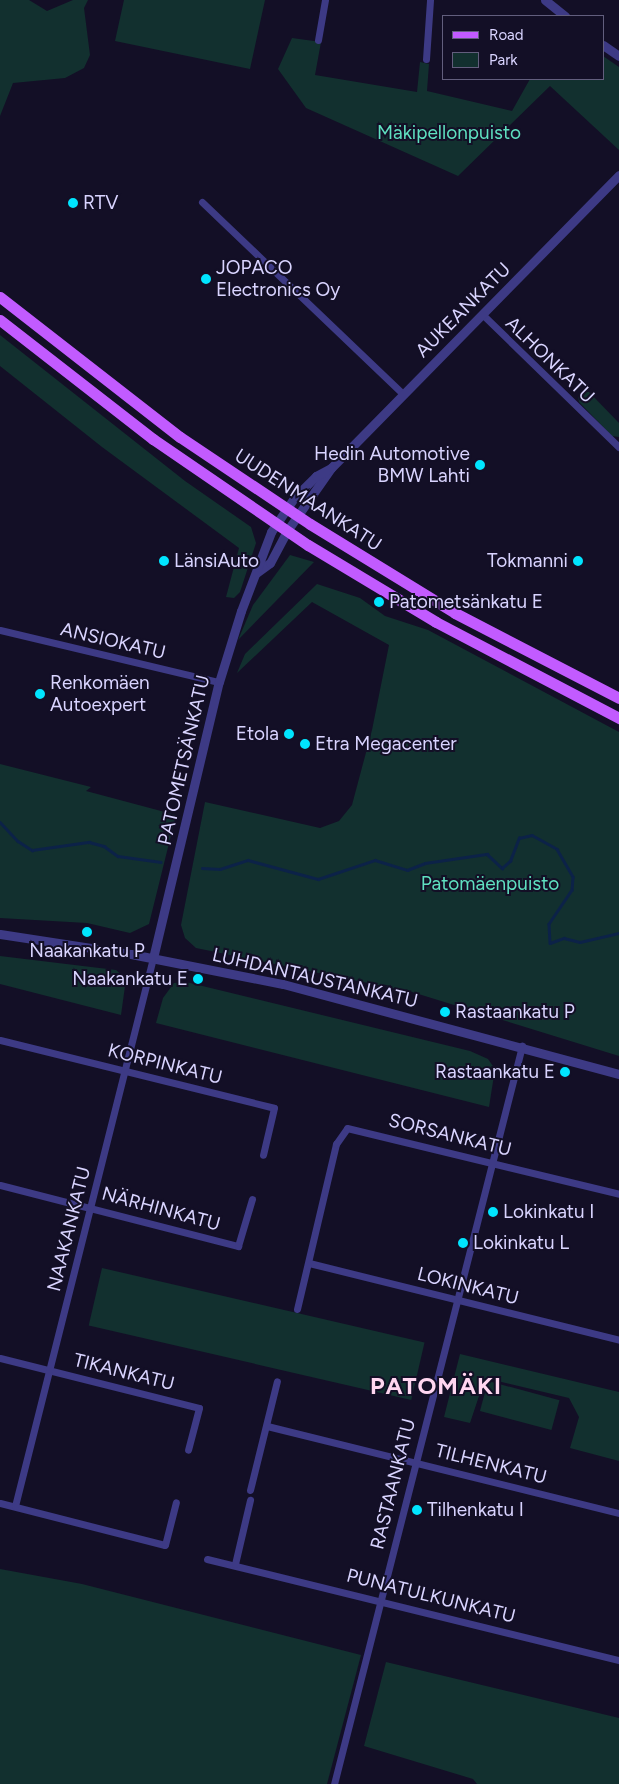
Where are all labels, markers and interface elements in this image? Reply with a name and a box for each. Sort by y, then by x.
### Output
legend [442,15,604,80]
text: Road [489,26,524,44]
text: Park [489,51,518,69]
park label: Mäkipellonpuisto [377,122,521,144]
place label: RTV [83,192,118,214]
marker: RTV [67,197,79,209]
place label: JOPACO Electronics Oy [216,257,340,301]
street label: AUKEANKATU [411,258,515,362]
marker: JOPACO Electronics Oy [200,273,212,285]
street label: ALHONKATU [501,312,599,408]
place label: Hedin Automotive BMW Lahti [314,443,470,487]
street label: UUDENMAANKATU [230,444,386,556]
marker: Hedin Automotive BMW Lahti [474,459,486,471]
place label: LänsiAuto [174,550,259,572]
place label: Tokmanni [487,550,568,572]
marker: LänsiAuto [158,555,170,567]
marker: Tokmanni [572,555,584,567]
place label: Patometsänkatu E [389,591,543,613]
marker: Patometsänkatu E [373,596,385,608]
street label: ANSIOKATU [58,618,168,664]
place label: Renkomäen Autoexpert [50,672,150,716]
street label: PATOMETSÄNKATU [153,673,215,847]
marker: Renkomäen Autoexpert [34,688,46,700]
place label: Etola [236,723,279,745]
marker: Etola [283,728,295,740]
place label: Etra Megacenter [315,733,457,755]
marker: Etra Megacenter [299,738,311,750]
park label: Patomäenpuisto [421,873,559,895]
marker: Naakankatu P [81,926,93,938]
place label: Naakankatu P [29,940,145,962]
street label: LUHDANTAUSTANKATU [210,943,420,1013]
place label: Naakankatu E [72,968,188,990]
marker: Naakankatu E [192,973,204,985]
place label: Rastaankatu P [455,1001,575,1023]
marker: Rastaankatu P [439,1006,451,1018]
street label: KORPINKATU [105,1039,225,1089]
place label: Rastaankatu E [435,1061,555,1083]
marker: Rastaankatu E [559,1066,571,1078]
street label: SORSANKATU [386,1109,514,1161]
street label: NAAKANKATU [42,1164,96,1294]
street label: NÄRHINKATU [99,1182,223,1236]
place label: Lokinkatu I [503,1201,594,1223]
marker: Lokinkatu I [487,1206,499,1218]
place label: Lokinkatu L [473,1232,569,1254]
marker: Lokinkatu L [457,1237,469,1249]
street label: LOKINKATU [415,1262,521,1310]
street label: TIKANKATU [71,1348,177,1396]
district label: PATOMÄKI [369,1372,503,1400]
street label: RASTAANKATU [366,1416,420,1552]
street label: TILHENKATU [433,1439,549,1489]
place label: Tilhenkatu I [427,1499,524,1521]
marker: Tilhenkatu I [411,1504,423,1516]
street label: PUNATULKUNKATU [344,1564,518,1628]

